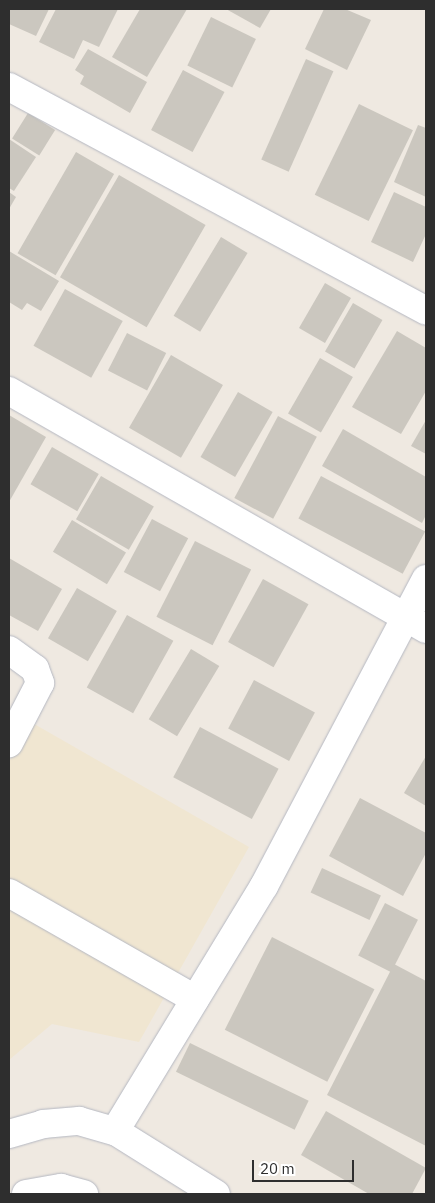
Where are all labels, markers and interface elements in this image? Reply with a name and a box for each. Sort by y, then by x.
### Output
scale bar [255,1150,358,1182]
text: 20 m [260,1159,295,1178]

